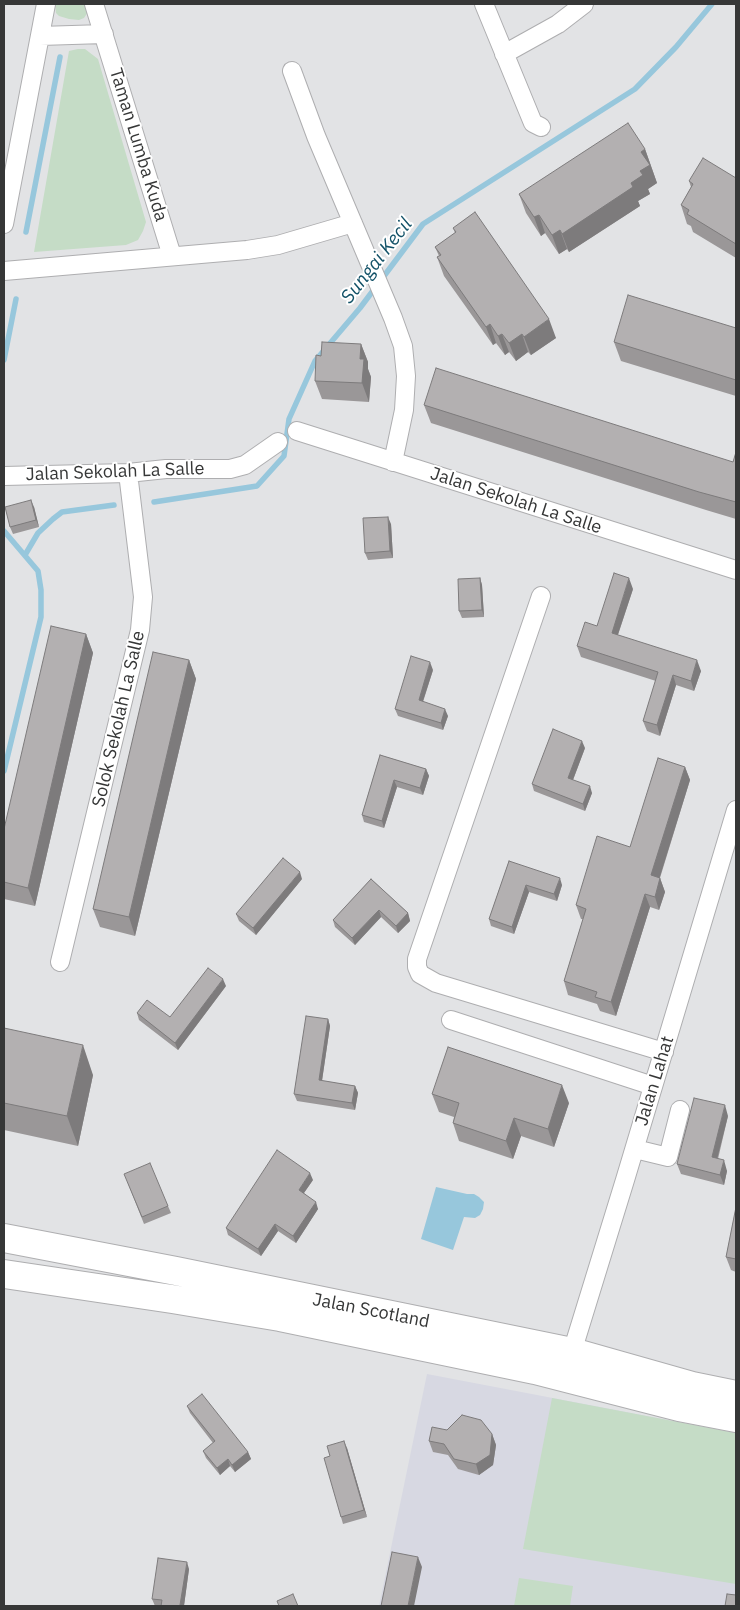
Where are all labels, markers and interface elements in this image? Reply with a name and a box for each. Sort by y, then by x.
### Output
street label: Taman Lumba Kuda [104,66,172,224]
water label: Sungai Kecil [336,214,418,308]
street label: Jalan Sekolah La Salle [25,458,205,486]
street label: Jalan Sekolah La Salle [428,463,604,539]
street label: Solok Sekolah La Salle [88,629,150,809]
street label: Jalan Lahat [631,1034,679,1128]
street label: Jalan Scotland [311,1289,431,1333]

